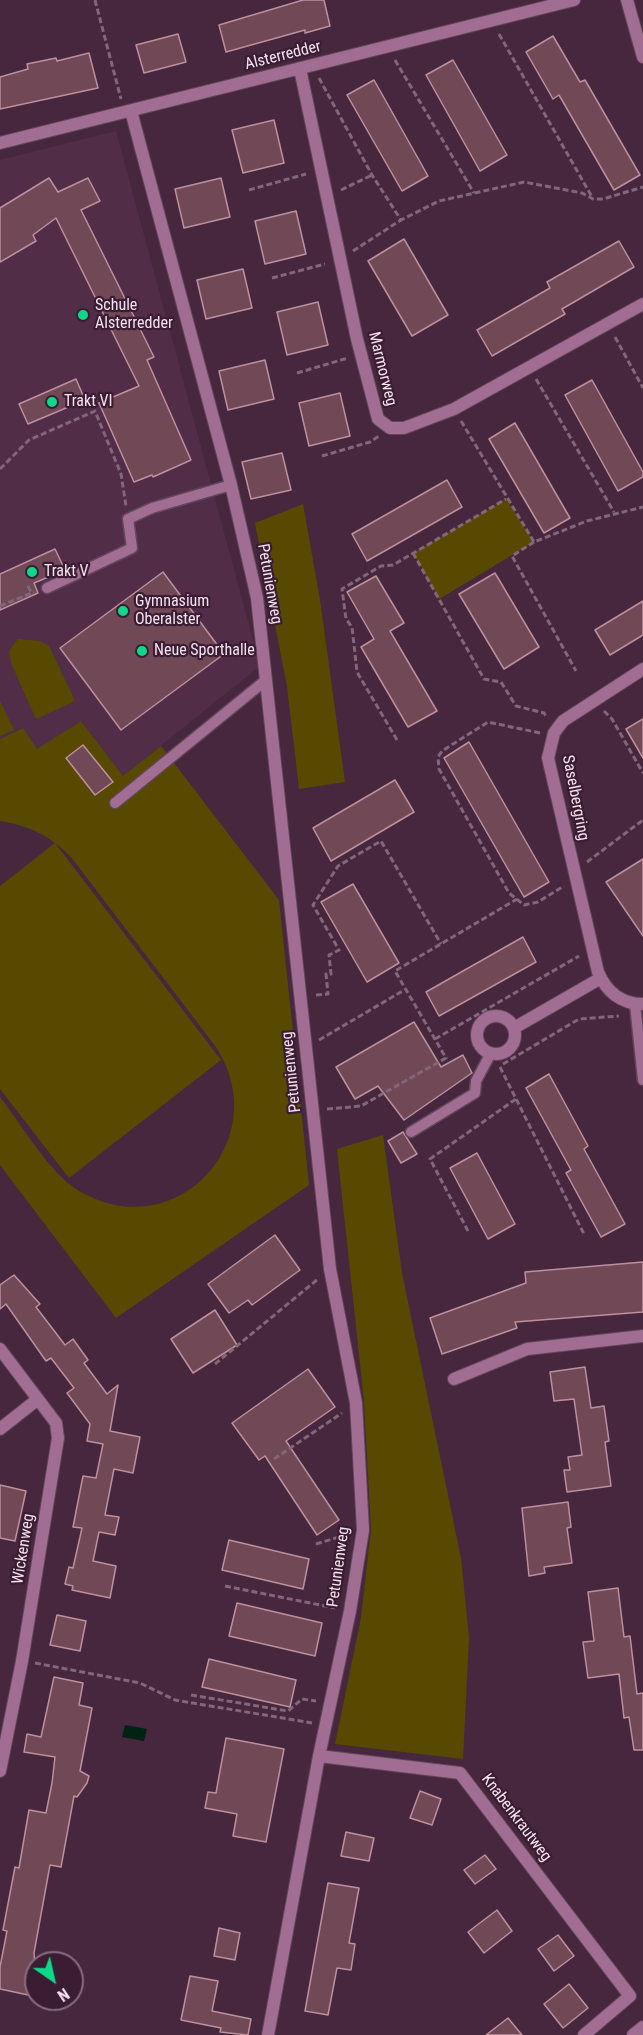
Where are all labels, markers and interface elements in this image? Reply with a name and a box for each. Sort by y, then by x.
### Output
street label: Alsterredder [243,37,323,75]
place label: Schule Alsterredder [95,296,173,334]
marker: Schule Alsterredder [76,308,90,322]
street label: Marmorweg [364,330,400,408]
place label: Trakt VI [64,392,113,412]
marker: Trakt VI [45,395,59,409]
street label: Petunienweg [252,542,286,626]
place label: Trakt V [44,562,89,582]
marker: Trakt V [25,565,39,579]
place label: Gymnasium Oberalster [135,592,209,630]
marker: Gymnasium Oberalster [116,604,130,618]
place label: Neue Sporthalle [154,641,255,661]
marker: Neue Sporthalle [135,644,149,658]
street label: Saselbergring [557,754,593,842]
street label: Petunienweg [278,1031,306,1113]
street label: Wickenweg [9,1512,39,1586]
street label: Petunienweg [324,1525,354,1609]
street label: Knabenkrautweg [477,1770,555,1866]
north arrow [24,1951,84,2011]
text: N [54,1984,73,2005]

